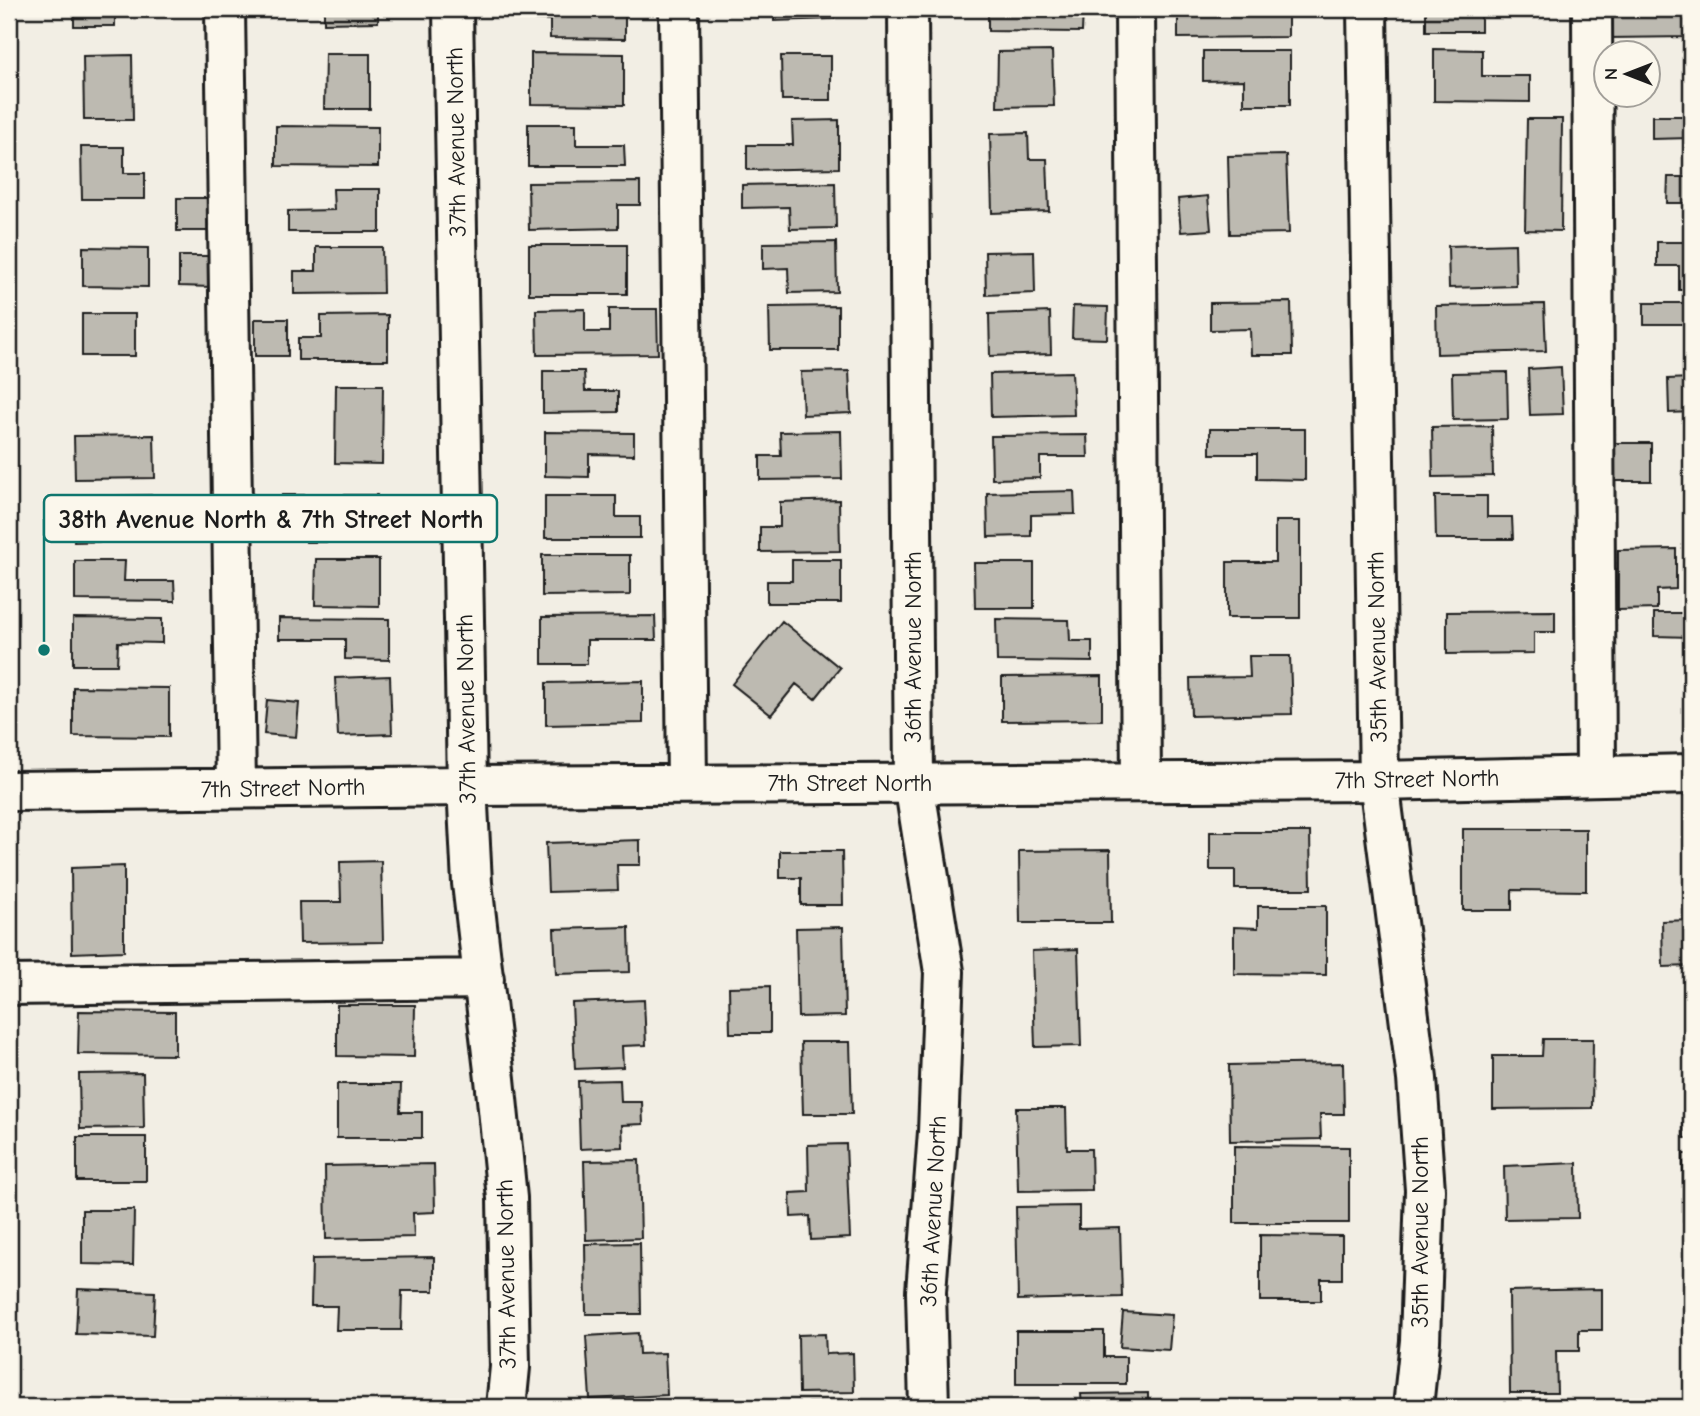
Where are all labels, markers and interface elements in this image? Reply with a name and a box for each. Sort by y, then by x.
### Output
north arrow [1592,38,1662,108]
street label: 37th Avenue North [440,47,472,237]
text: N [1600,68,1622,80]
callout: 38th Avenue North & 7th Street North [44,495,497,542]
text: 38th Avenue North & 7th Street North [59,505,483,535]
street label: 36th Avenue North [899,551,927,743]
street label: 35th Avenue North [1361,551,1393,743]
street label: 37th Avenue North [450,614,482,804]
street label: 7th Street North [1334,764,1500,794]
street label: 7th Street North [768,769,932,797]
street label: 7th Street North [200,773,366,803]
street label: 36th Avenue North [914,1115,952,1307]
street label: 35th Avenue North [1406,1136,1434,1328]
street label: 37th Avenue North [490,1179,522,1369]

